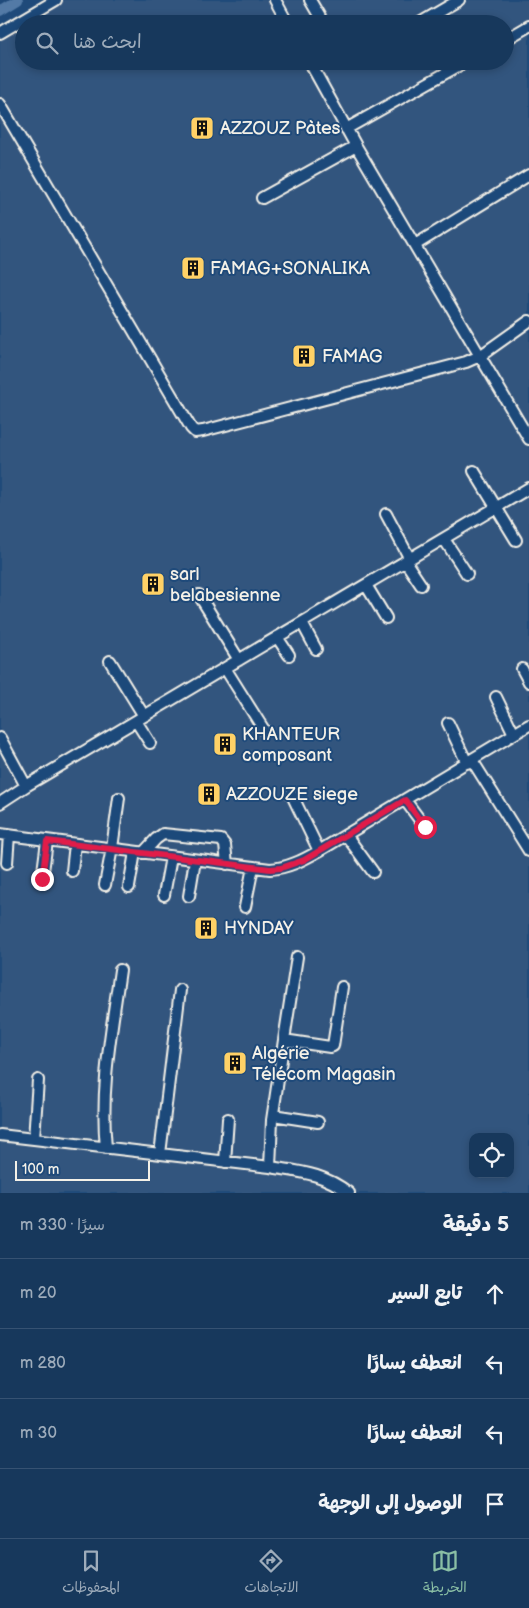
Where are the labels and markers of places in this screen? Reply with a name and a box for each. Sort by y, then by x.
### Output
building icon: AZZOUZ Pàtes [189,115,215,141]
place label: AZZOUZ Pàtes [220,118,341,139]
building icon: FAMAG+SONALIKA [180,255,206,281]
place label: FAMAG+SONALIKA [210,258,370,279]
building icon: FAMAG [291,343,317,369]
place label: FAMAG [322,346,382,367]
place label: sarl belabesienne [170,564,281,606]
building icon: sarl belabesienne [140,571,166,597]
place label: KHANTEUR composant [242,724,340,766]
building icon: KHANTEUR composant [212,731,238,757]
building icon: AZZOUZE siege [196,781,222,807]
place label: AZZOUZE siege [226,784,358,805]
building icon: HYNDAY [193,915,219,941]
place label: HYNDAY [224,918,294,939]
place label: Algérie Télécom Magasin [252,1043,396,1085]
building icon: Algérie Télécom Magasin [222,1050,248,1076]

